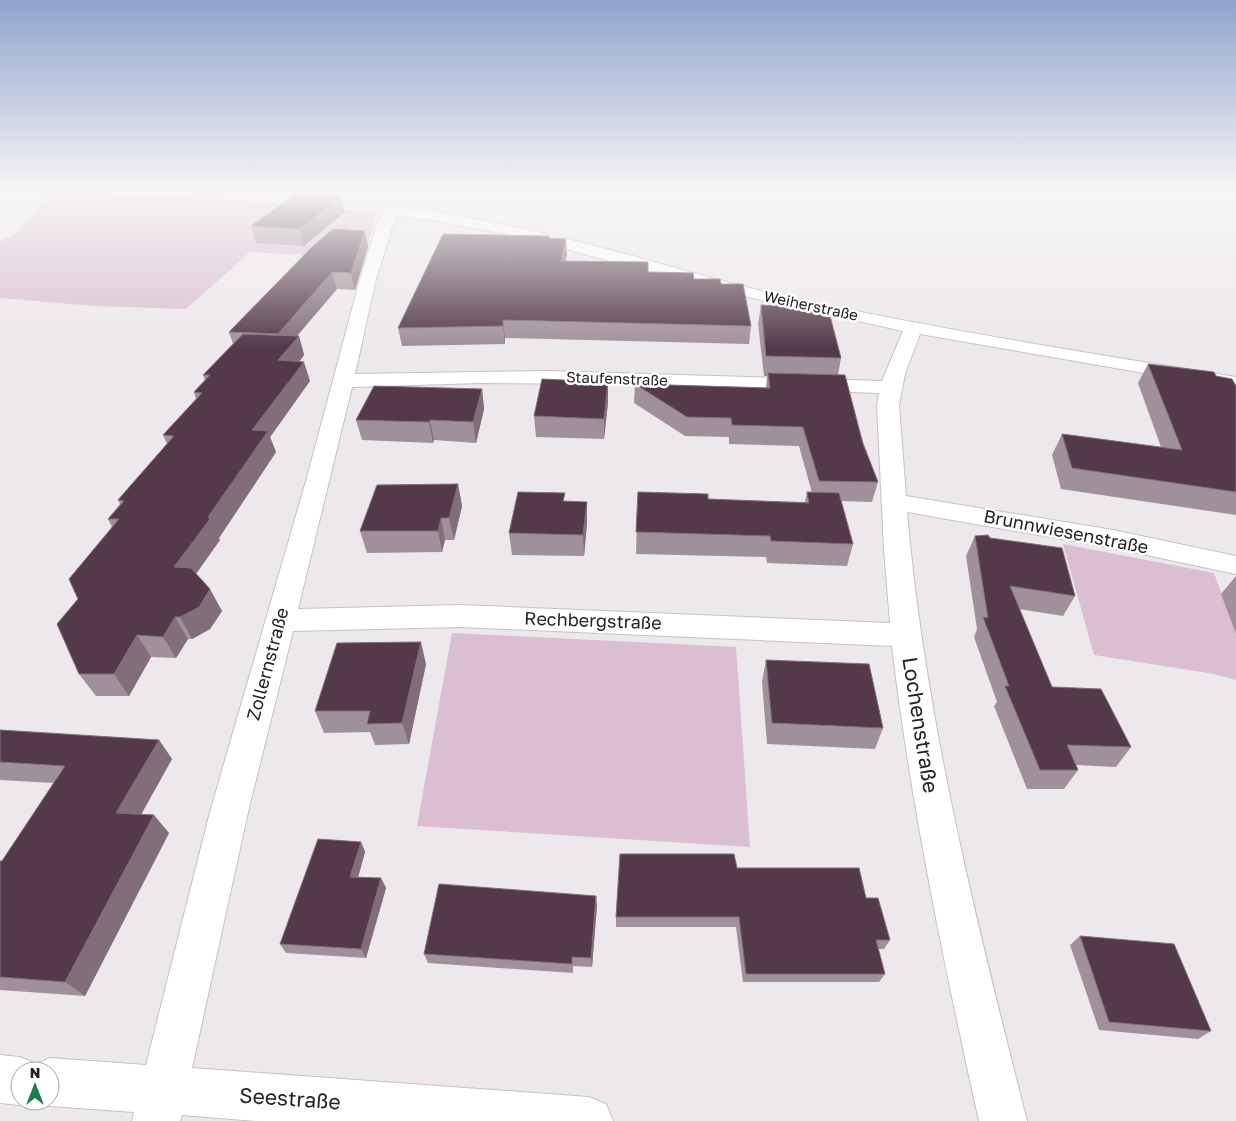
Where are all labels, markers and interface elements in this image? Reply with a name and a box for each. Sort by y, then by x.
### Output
street label: Weiherstraße [762,286,860,324]
street label: Staufenstraße [566,367,668,389]
street label: Brunnwiesenstraße [982,504,1150,558]
street label: Zollernstraße [241,605,293,722]
street label: Rechbergstraße [524,607,662,633]
street label: Lochenstraße [897,655,945,795]
north arrow [10,1061,60,1111]
text: N [30,1064,40,1081]
street label: Seestraße [239,1081,342,1115]

